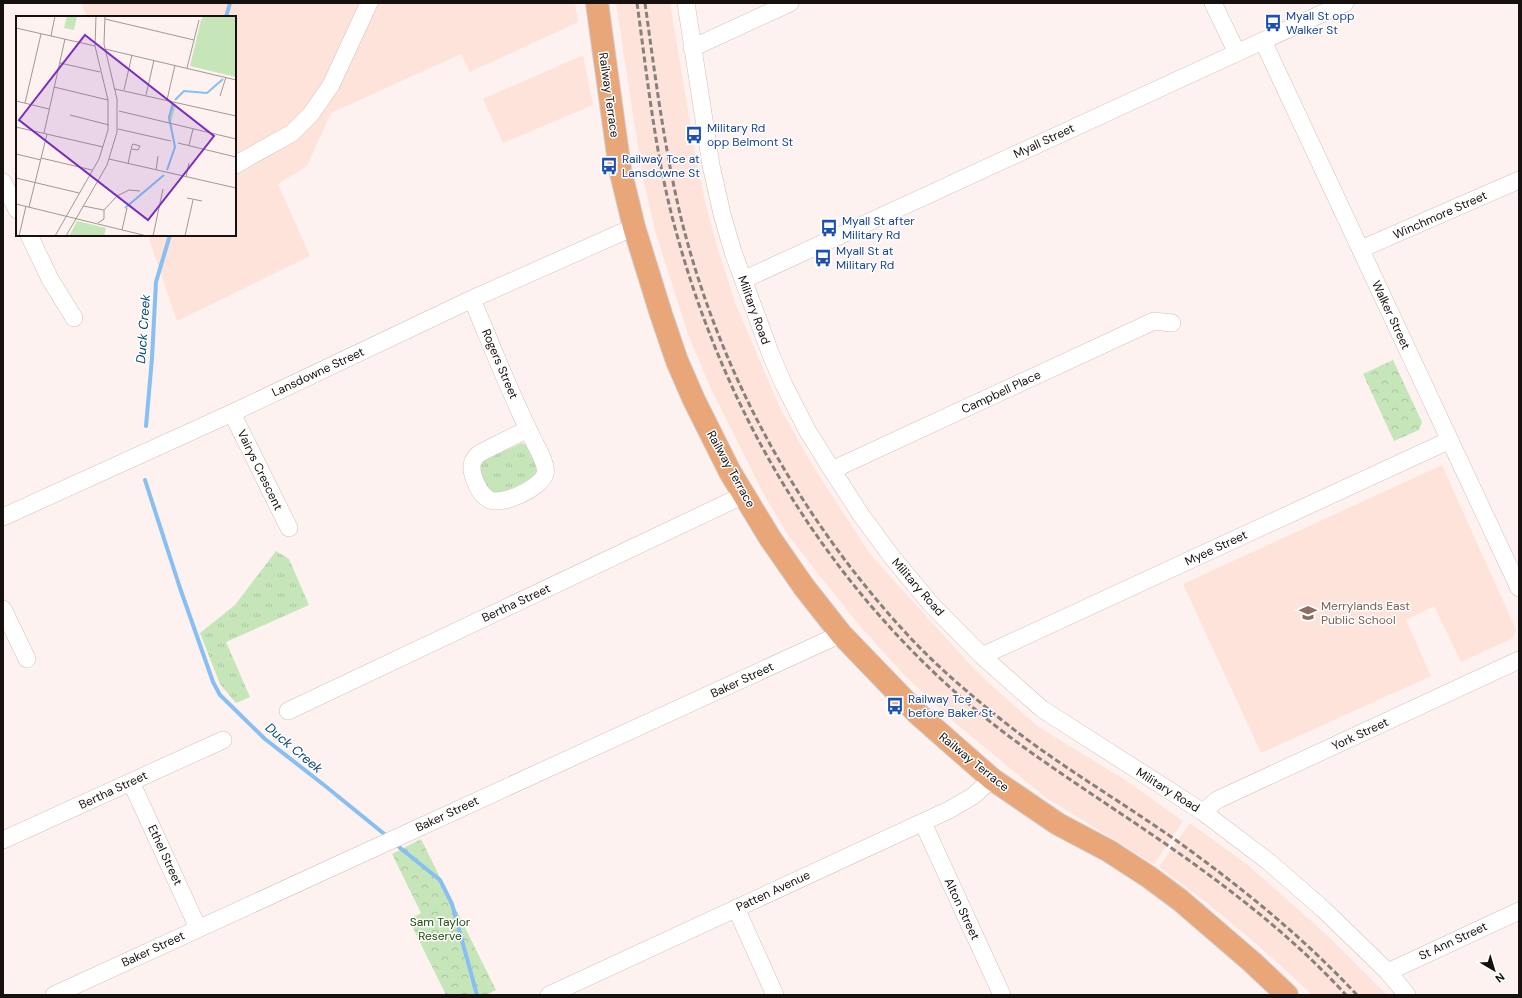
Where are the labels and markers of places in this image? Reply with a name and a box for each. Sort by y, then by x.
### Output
place label: Myall St opp Walker St [1286,8,1354,38]
bus stop icon: Myall St opp Walker St [1263,13,1283,33]
place label: Military Rd opp Belmont St [707,120,794,150]
bus stop icon: Military Rd opp Belmont St [684,125,704,145]
place label: Railway Tce at Lansdowne St [622,151,700,181]
bus stop icon: Railway Tce at Lansdowne St [599,156,619,176]
place label: Myall St after Military Rd [842,213,915,243]
bus stop icon: Myall St after Military Rd [819,218,839,238]
place label: Myall St at Military Rd [836,243,894,273]
bus stop icon: Myall St at Military Rd [813,248,833,268]
place label: Merrylands East Public School [1321,598,1410,628]
school or university icon: Merrylands East Public School [1298,603,1318,623]
place label: Railway Tce before Baker St [908,691,993,721]
bus stop icon: Railway Tce before Baker St [885,696,905,716]

